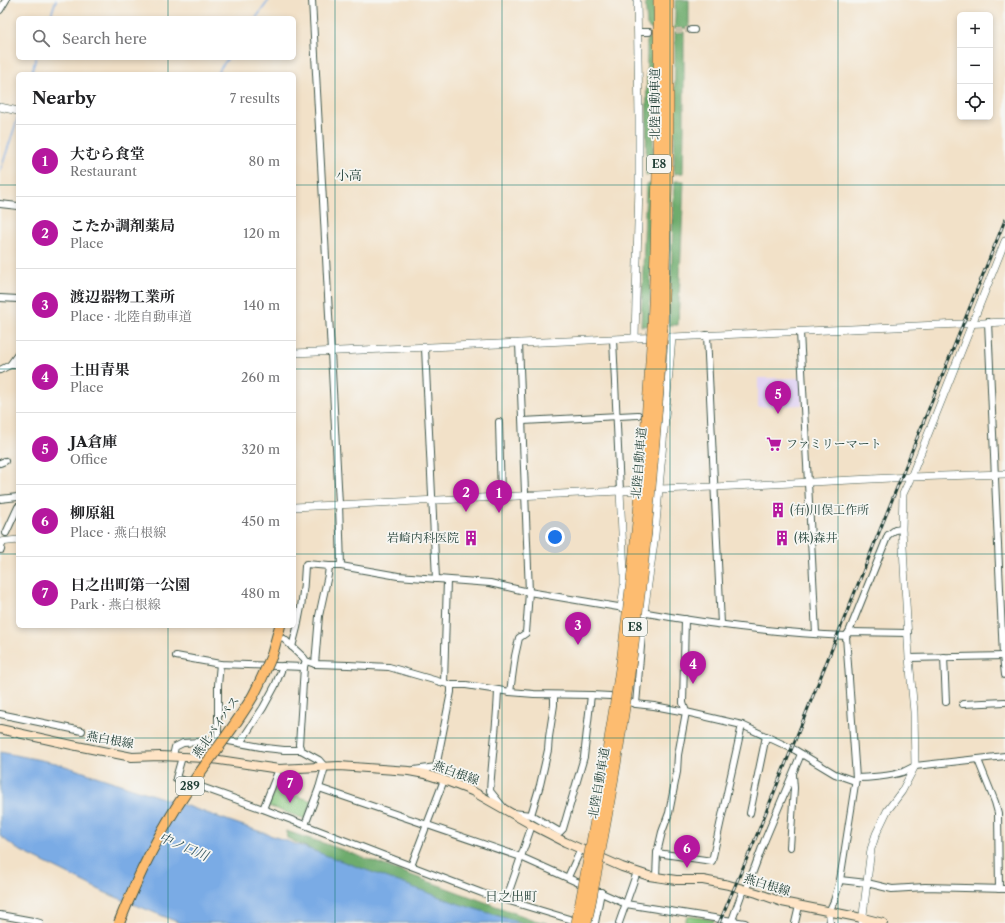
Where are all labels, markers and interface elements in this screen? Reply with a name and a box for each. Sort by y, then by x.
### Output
map controls [957,12,993,120]
button: + [957,12,993,48]
search box [16,16,296,60]
icon: search [30,27,52,49]
text: Search here [62,29,147,48]
button: − [957,48,993,84]
street label: 北陸自動車道 [647,68,662,140]
button: locate [957,84,993,120]
text: Nearby [32,88,96,108]
text: 7 results [230,90,280,106]
text: 大むら食堂 [70,144,145,163]
text: 1 [42,153,48,169]
text: 80 m [248,153,280,169]
road number: E8 [647,155,671,173]
text: Restaurant [70,163,137,179]
district label: 小高 [336,167,362,183]
text: こたか調剤薬局 [70,216,175,235]
text: 2 [41,225,49,241]
text: 120 m [243,225,280,241]
text: Place [70,235,103,251]
text: 渡辺器物工業所 [70,287,175,306]
text: 3 [41,297,49,313]
text: 140 m [243,297,280,313]
text: Place · 北陸自動車道 [70,308,192,324]
text: 土田青果 [70,360,130,379]
text: 4 [41,369,49,385]
text: 260 m [241,369,280,385]
text: Place [70,379,103,395]
pin: 5 [765,381,791,414]
street label: 北陸自動車道 [628,426,649,499]
text: JA倉庫 [70,432,118,451]
supermarket icon: ファミリーマート [765,435,783,453]
place label: ファミリーマート [786,436,882,451]
text: 5 [41,441,49,457]
text: 320 m [242,441,280,457]
text: Office [70,451,107,467]
pin: 2 [453,479,479,512]
pin: 1 [486,480,512,513]
building icon: (有)川俣工作所 [769,501,787,519]
place label: (有)川俣工作所 [790,502,869,517]
text: 柳原組 [70,503,115,522]
text: 6 [41,513,49,529]
text: 450 m [242,513,280,529]
text: Place · 燕白根線 [70,524,166,540]
your location [545,527,565,547]
building icon: 岩崎内科医院 [462,529,480,547]
building icon: (株)森井 [773,529,791,547]
place label: 岩崎内科医院 [387,530,459,545]
place label: (株)森井 [794,530,838,545]
text: 日之出町第一公園 [70,575,190,594]
text: 7 [42,585,48,601]
text: 480 m [241,585,280,601]
text: Park · 燕白根線 [70,596,161,612]
pin: 3 [565,612,591,645]
road number: E8 [623,618,647,636]
pin: 4 [680,651,706,684]
street label: 燕北バイパス [189,693,242,760]
street label: 燕白根線 [85,728,135,751]
street label: 北陸自動車道 [585,746,612,820]
street label: 燕白根線 [431,757,481,788]
pin: 7 [277,770,303,803]
road number: 289 [176,777,204,795]
water label: 中ノ口川 [157,828,213,864]
pin: 6 [674,835,700,868]
street label: 燕白根線 [742,870,792,899]
district label: 日之出町 [485,888,537,904]

